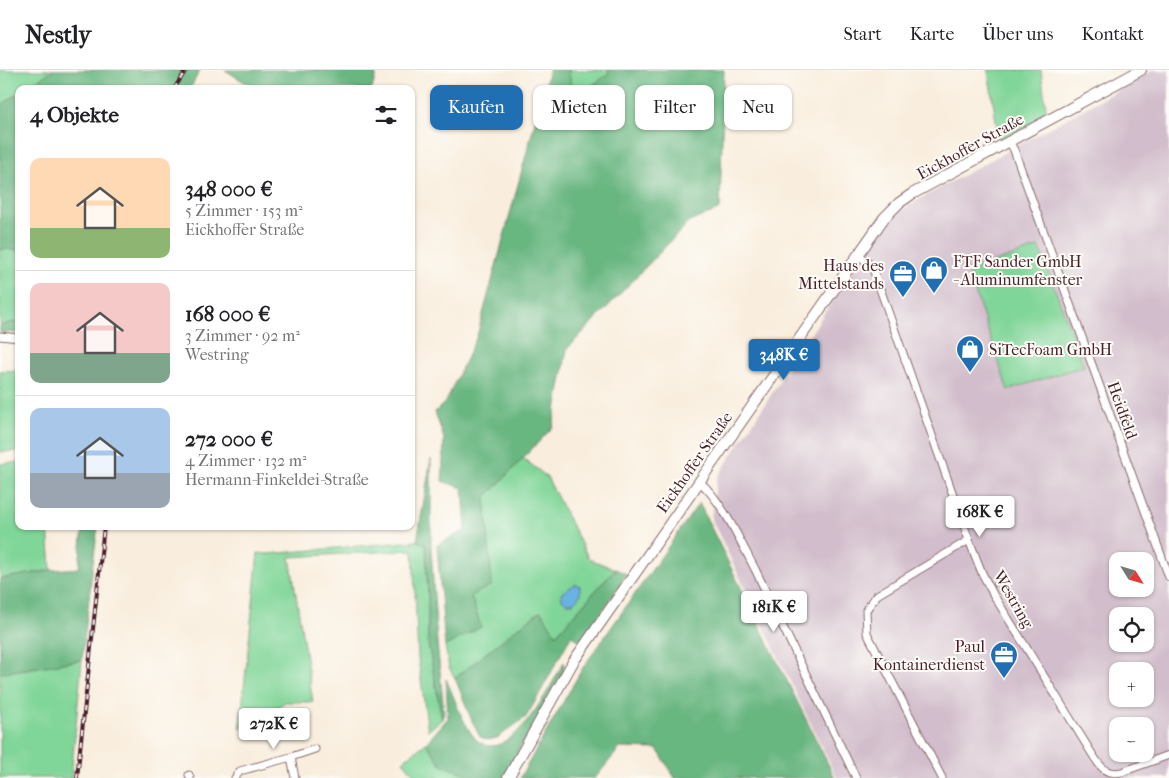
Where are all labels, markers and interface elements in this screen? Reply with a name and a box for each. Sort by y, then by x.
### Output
text: Nestly [25,21,91,49]
text: Start [843,24,882,45]
text: Karte [910,24,954,45]
text: Über uns [982,24,1053,45]
text: Kontakt [1081,24,1144,45]
chip: Kaufen [430,85,523,130]
chip: Mieten [533,85,625,130]
chip: Filter [635,85,714,130]
chip: Neu [724,85,792,130]
icon: filters [372,101,400,129]
text: 4 Objekte [30,103,119,127]
street label: Eickhoffer Straße [914,109,1027,184]
text: 348 000 € [185,177,273,201]
icon: home [70,178,130,238]
text: 5 Zimmer · 153 m² [185,201,303,220]
text: Eickhoffer Straße [185,220,304,239]
place label: FTF Sander GmbH - Aluminumfenster [953,252,1083,289]
shop icon: FTF Sander GmbH - Aluminumfenster [919,255,949,294]
place label: Haus des Mittelstands [798,256,884,293]
office icon: Haus des Mittelstands [888,259,918,298]
text: 168 000 € [185,302,271,326]
icon: home [70,303,130,363]
text: 3 Zimmer · 92 m² [185,326,300,345]
shop icon: SiTecFoam GmbH [955,334,985,373]
pin: 348K € [743,338,825,381]
place label: SiTecFoam GmbH [989,340,1113,359]
text: Westring [185,345,249,364]
text: 348K € [760,345,808,364]
street label: Heidfeld [1103,379,1142,442]
street label: Eickhoffer Straße [652,408,736,517]
text: 272 000 € [185,427,273,451]
icon: home [70,428,130,488]
text: 4 Zimmer · 132 m² [185,451,307,470]
text: Hermann-Finkeldei-Straße [185,470,369,489]
pin: 168K € [939,496,1021,538]
text: 168K € [957,502,1003,521]
north arrow [1109,552,1154,598]
map controls [1109,552,1154,762]
street label: Westring [989,566,1038,632]
pin: 181K € [733,590,815,633]
text: 181K € [752,597,796,616]
button: locate [1109,607,1154,652]
place label: Paul Kontainerdienst [873,637,986,674]
office icon: Paul Kontainerdienst [989,640,1019,679]
button: + [1109,662,1154,707]
pin: 272K € [233,708,315,750]
text: 272K € [250,714,298,733]
button: − [1109,717,1154,762]

